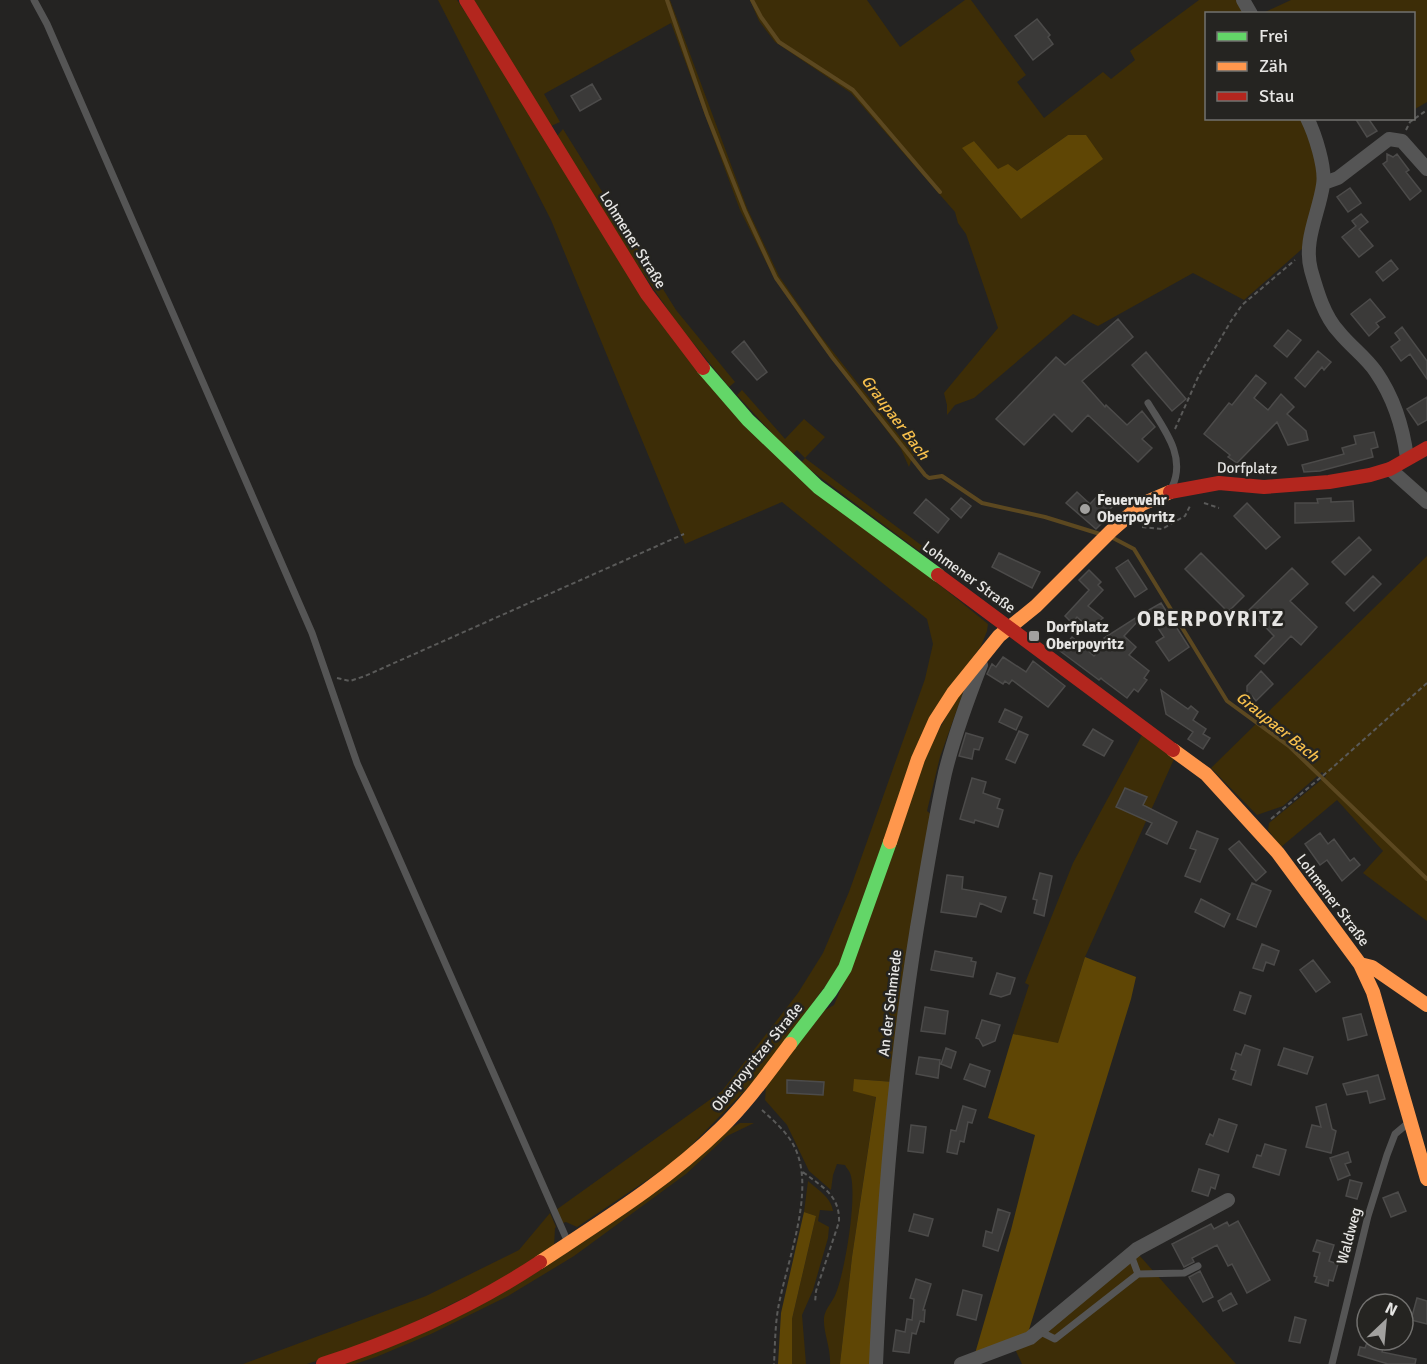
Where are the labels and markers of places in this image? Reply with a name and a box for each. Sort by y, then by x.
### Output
place label: Feuerwehr Oberpoyritz [1097,491,1175,526]
marker: Feuerwehr Oberpoyritz [1078,502,1092,516]
place label: Dorfplatz Oberpoyritz [1046,618,1124,653]
marker: Dorfplatz Oberpoyritz [1027,629,1041,643]

